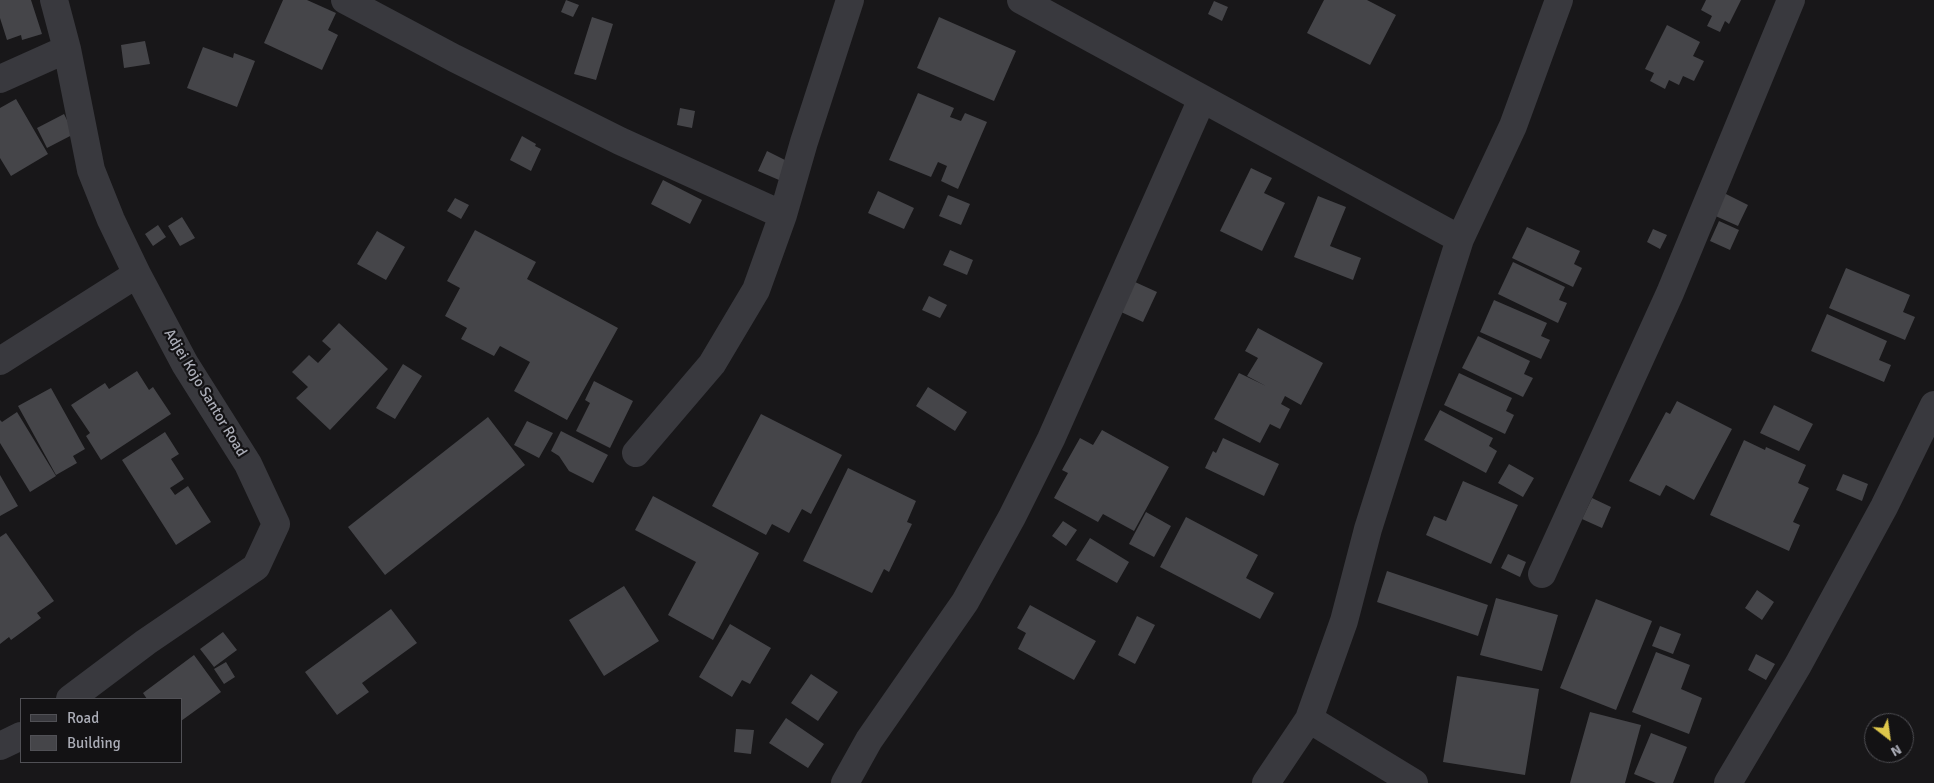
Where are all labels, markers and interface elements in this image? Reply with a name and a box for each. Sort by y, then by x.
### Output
street label: Adjei Kojo Santor Road [160,326,250,460]
legend [20,698,182,763]
text: Road [67,709,99,727]
north arrow [1864,713,1914,763]
text: Building [67,734,121,752]
text: N [1888,741,1905,760]

